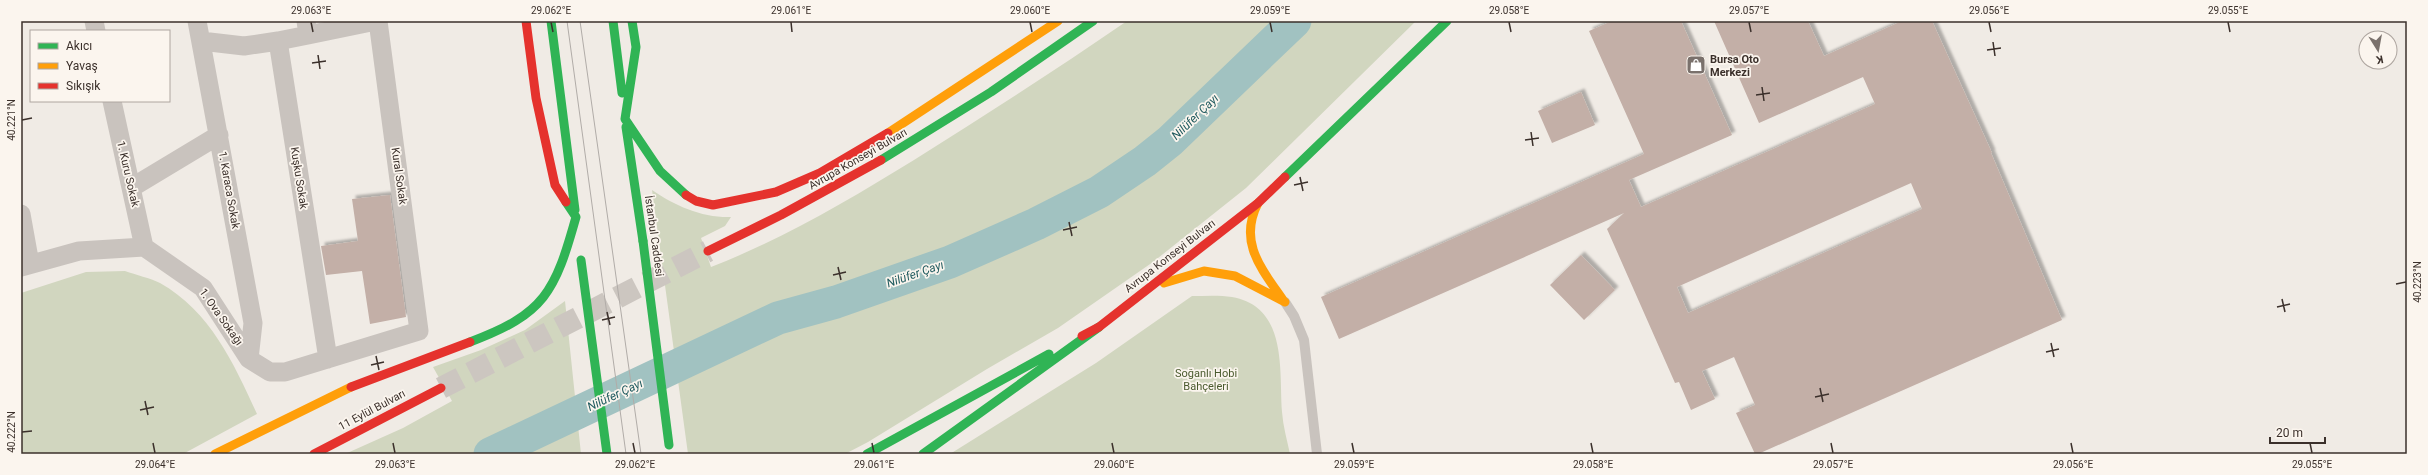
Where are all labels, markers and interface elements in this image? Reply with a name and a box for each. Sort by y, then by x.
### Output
text: 29.063°E [291,5,331,16]
text: 29.062°E [531,5,571,16]
text: 29.061°E [771,5,811,16]
text: 29.060°E [1010,5,1050,16]
text: 29.059°E [1250,5,1290,16]
text: 29.058°E [1489,5,1529,16]
text: 29.057°E [1729,5,1769,16]
text: 29.056°E [1969,5,2009,16]
text: 29.055°E [2208,5,2248,16]
legend [30,30,170,102]
north arrow [2358,30,2398,70]
text: Akıcı [66,39,92,53]
text: K [2374,52,2384,67]
place label: Bursa Oto Merkezi [1710,53,1759,79]
shop icon: Bursa Oto Merkezi [1685,54,1707,76]
text: Yavaş [66,59,98,73]
text: Sıkışık [66,79,101,93]
water label: Nilüfer Çayı [1169,91,1221,143]
text: 40.221°N [6,99,17,141]
street label: Avrupa Konseyi Bulvarı [807,126,909,192]
street label: 1. Kuru Sokak [114,140,142,209]
street label: Kuşku Sokak [288,146,310,210]
street label: Kural Sokak [389,147,410,206]
street label: 1. Karaca Sokak [216,150,242,230]
street label: İstanbul Caddesi [642,195,666,277]
street label: Avrupa Konseyi Bulvarı [1122,217,1218,295]
water label: Nilüfer Çayı [885,258,946,290]
text: 40.223°N [2412,261,2423,303]
street label: 1. Ova Sokağı [197,286,245,348]
park label: Soğanlı Hobi Bahçeleri [1175,367,1237,393]
water label: Nilüfer Çayı [585,376,645,414]
street label: 11 Eylül Bulvarı [336,387,408,433]
text: 40.222°N [6,411,17,453]
scale bar [2270,419,2325,445]
text: 20 m [2276,426,2303,440]
text: 29.064°E [135,459,175,470]
text: 29.063°E [375,459,415,470]
text: 29.062°E [615,459,655,470]
text: 29.061°E [854,459,894,470]
text: 29.060°E [1094,459,1134,470]
text: 29.059°E [1334,459,1374,470]
text: 29.058°E [1573,459,1613,470]
text: 29.057°E [1813,459,1853,470]
text: 29.056°E [2053,459,2093,470]
text: 29.055°E [2292,459,2332,470]

